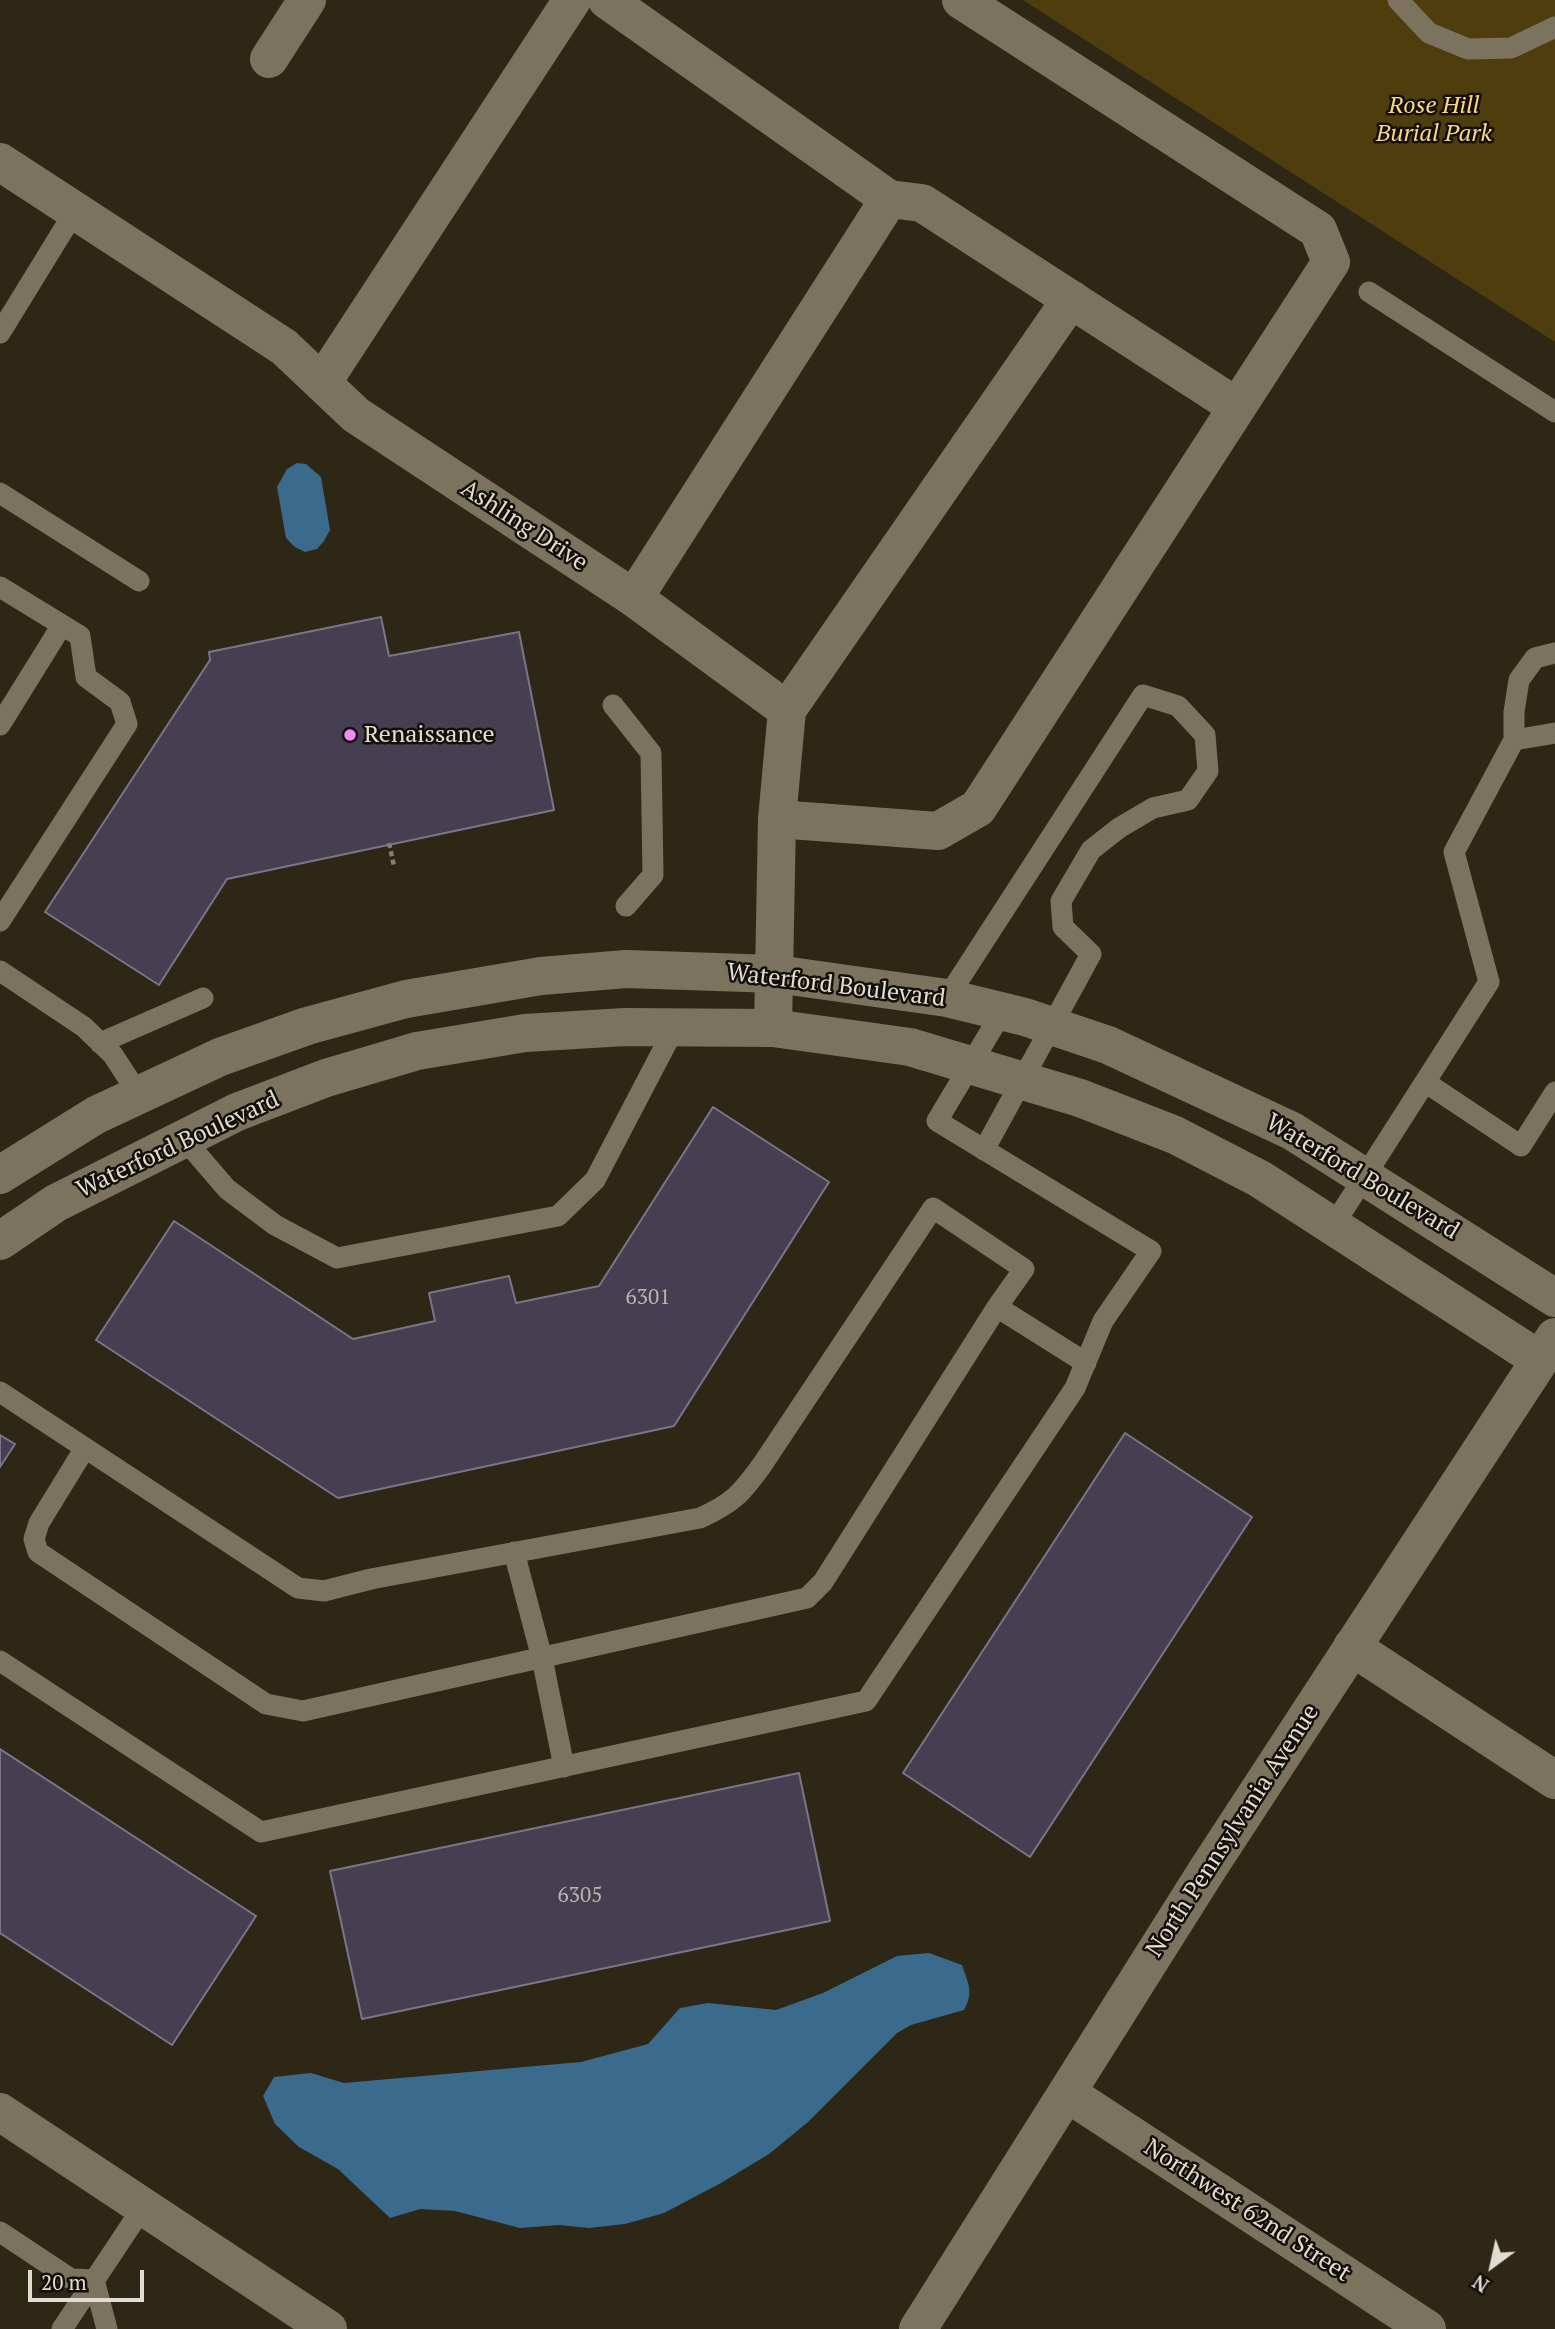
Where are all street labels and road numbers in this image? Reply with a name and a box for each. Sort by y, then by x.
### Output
street label: Ashling Drive [455,474,593,578]
street label: Waterford Boulevard [725,958,947,1014]
street label: Waterford Boulevard [72,1085,284,1205]
street label: Waterford Boulevard [1260,1108,1464,1246]
street label: North Pennsylvania Avenue [1141,1699,1325,1963]
street label: Northwest 62nd Street [1138,2133,1356,2289]

